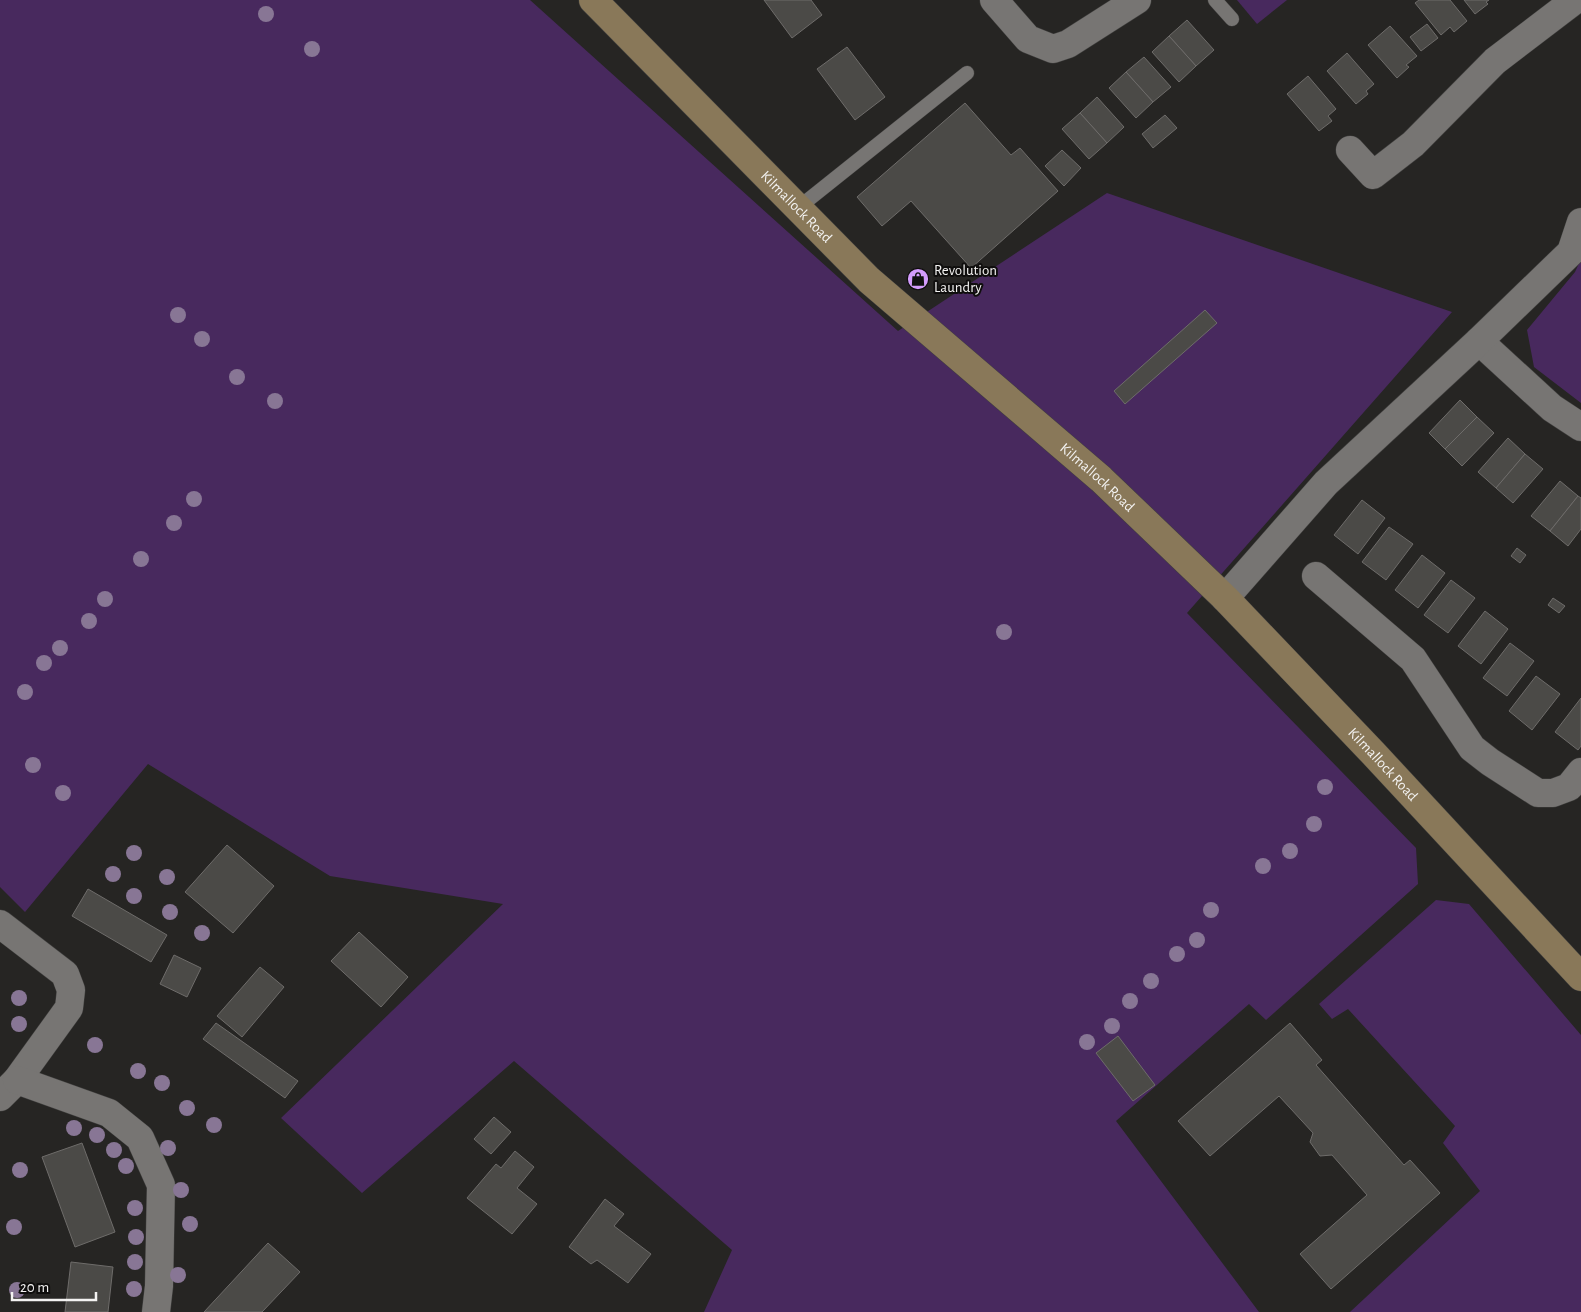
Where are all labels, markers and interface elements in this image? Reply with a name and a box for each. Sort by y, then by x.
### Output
street label: Kilmallock Road [758,168,835,246]
place label: Revolution Laundry [934,263,997,295]
shop icon: Revolution Laundry [906,267,930,291]
street label: Kilmallock Road [1057,440,1138,515]
street label: Kilmallock Road [1345,725,1421,804]
scale bar [12,1270,96,1302]
text: 20 m [20,1280,49,1295]

